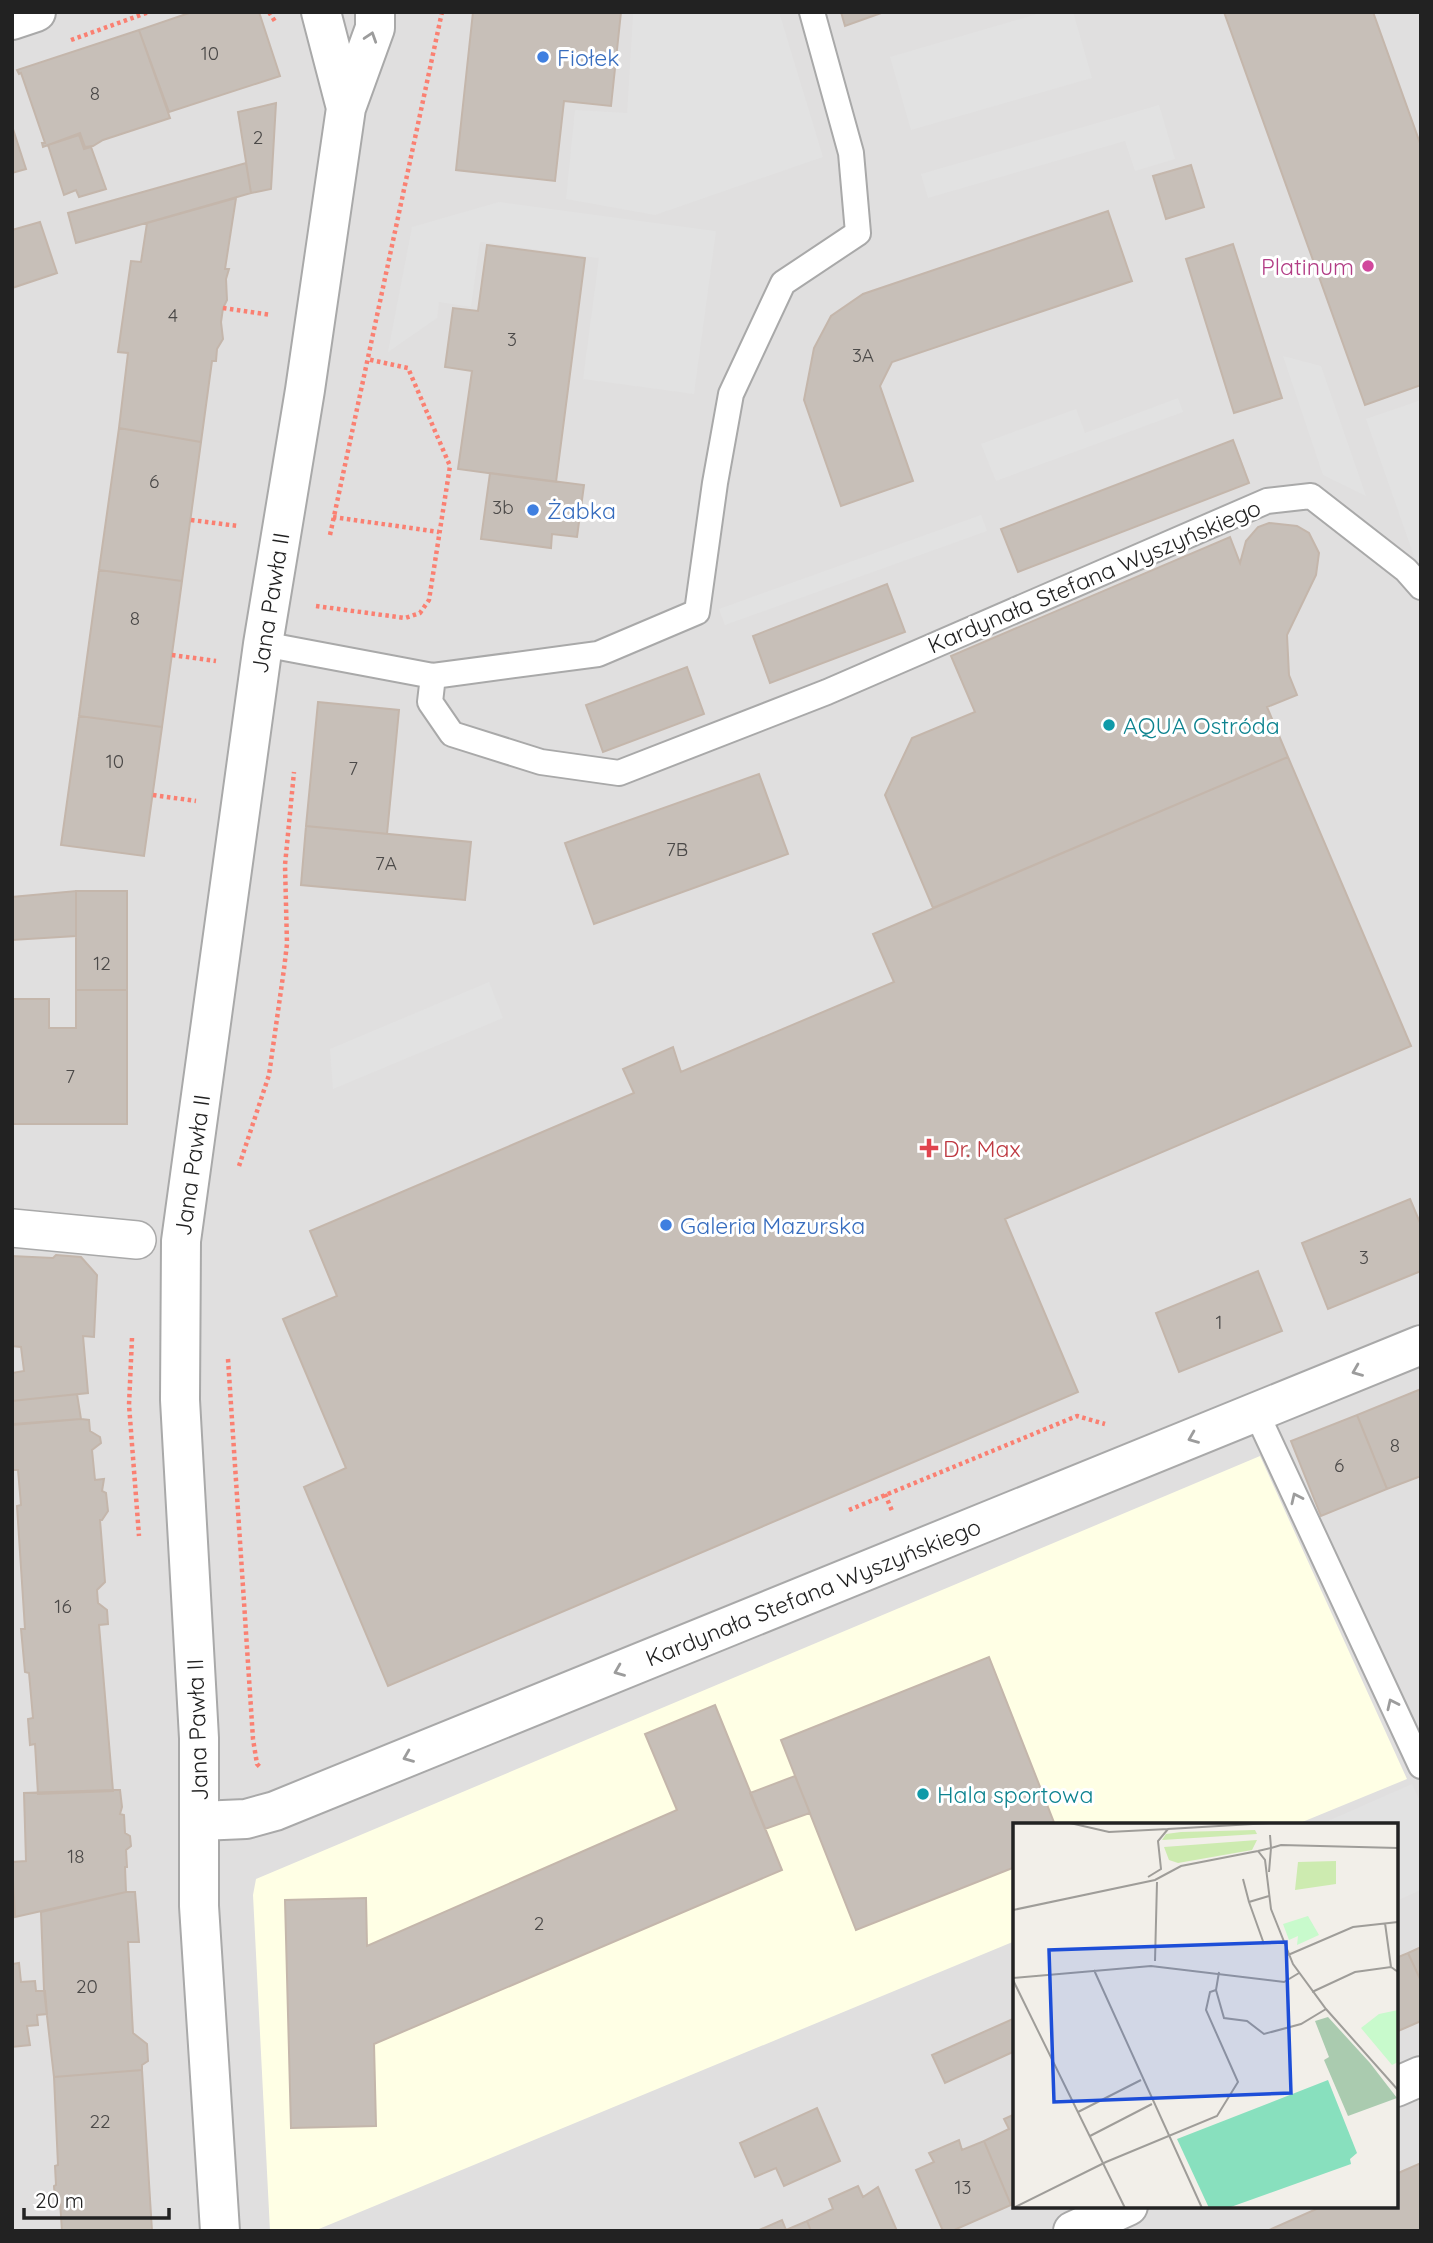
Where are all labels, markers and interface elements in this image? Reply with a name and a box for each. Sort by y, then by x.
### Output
one-way arrow [363,32,377,44]
house number: 10 [201,41,219,65]
place label: Fiołek [557,43,619,72]
marker: Fiołek [535,49,551,65]
house number: 8 [90,81,100,105]
house number: 2 [253,125,263,149]
place label: Platinum [1261,252,1354,281]
marker: Platinum [1360,258,1376,274]
house number: 4 [168,303,178,327]
house number: 3 [507,327,517,351]
house number: 3A [852,343,874,367]
house number: 6 [149,469,159,493]
street label: Kardynała Stefana Wyszyńskiego [923,493,1265,659]
house number: 3b [492,495,514,519]
place label: Żabka [547,496,616,525]
marker: Żabka [525,502,541,518]
street label: Jana Pawła II [245,530,295,676]
house number: 8 [130,606,140,630]
place label: AQUA Ostróda [1123,711,1280,740]
marker: AQUA Ostróda [1101,717,1117,733]
house number: 10 [106,749,124,773]
house number: 7 [348,756,358,780]
house number: 7B [666,837,688,861]
house number: 7A [375,851,397,875]
house number: 12 [93,951,111,975]
house number: 7 [65,1064,75,1088]
street label: Jana Pawła II [168,1093,216,1237]
place label: Dr. Max [943,1134,1021,1163]
marker: Dr. Max [921,1140,937,1156]
place label: Galeria Mazurska [680,1211,865,1240]
marker: Galeria Mazurska [658,1217,674,1233]
house number: 3 [1359,1245,1369,1269]
house number: 1 [1215,1310,1223,1334]
one-way arrow [1352,1363,1365,1377]
one-way arrow [1187,1429,1199,1443]
house number: 8 [1390,1433,1400,1457]
house number: 6 [1334,1453,1344,1477]
one-way arrow [1290,1493,1304,1505]
street label: Kardynała Stefana Wyszyńskiego [641,1511,985,1673]
house number: 16 [54,1594,72,1618]
street label: Jana Pawła II [180,1658,214,1802]
one-way arrow [613,1663,625,1677]
one-way arrow [1386,1699,1400,1711]
one-way arrow [403,1749,415,1763]
place label: Hala sportowa [937,1780,1093,1809]
marker: Hala sportowa [915,1786,931,1802]
inset map [1013,1823,1398,2208]
house number: 18 [67,1844,85,1868]
house number: 2 [534,1911,544,1935]
house number: 20 [76,1974,98,1998]
house number: 22 [89,2109,111,2133]
house number: 13 [955,2175,972,2199]
scale bar [24,2176,170,2220]
text: 20 m [35,2187,84,2213]

